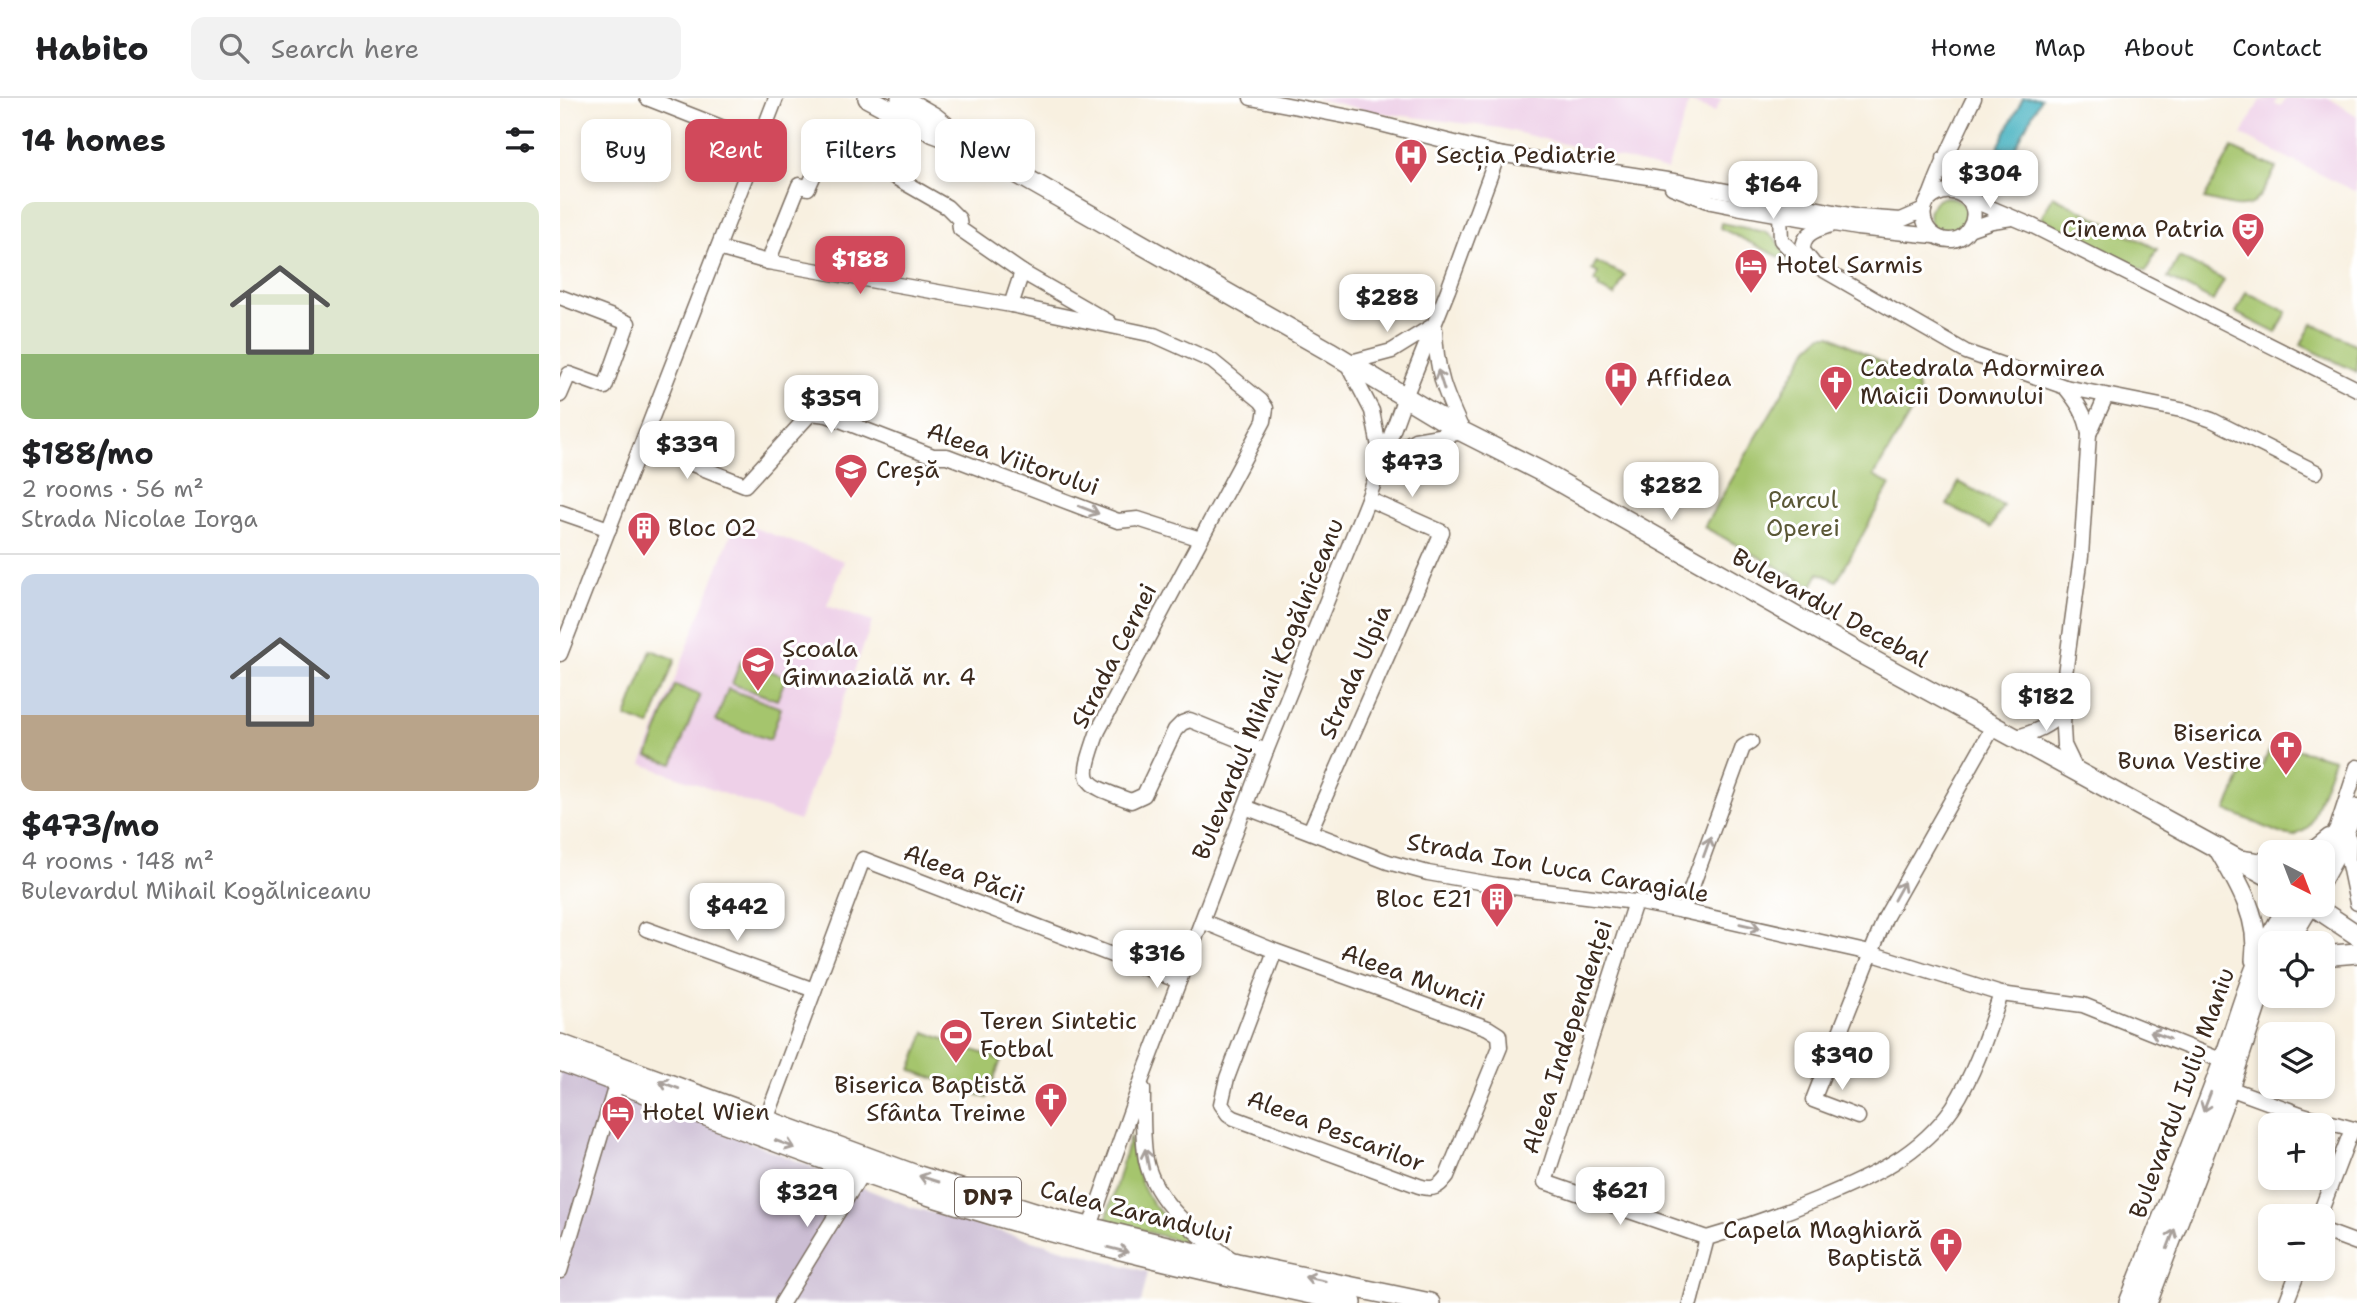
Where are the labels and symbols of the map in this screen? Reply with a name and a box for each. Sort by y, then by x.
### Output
hospital icon: Secția Pediatrie [1392,136,1430,185]
place label: Secția Pediatrie [1436,139,1616,171]
pin: $304 [1949,150,2031,210]
pin: $164 [1732,162,1814,221]
theatre icon: Cinema Patria [2229,210,2267,259]
place label: Cinema Patria [2062,213,2224,245]
pin: $188 [819,236,901,296]
hotel icon: Hotel Sarmis [1732,246,1770,295]
place label: Hotel Sarmis [1776,249,1923,281]
pin: $288 [1346,274,1428,334]
place label: Catedrala Adormirea Maicii Domnului [1860,352,2104,412]
hospital icon: Affidea [1602,359,1640,408]
place label: Affidea [1646,362,1732,394]
church icon: Catedrala Adormirea Maicii Domnului [1817,363,1855,412]
one-way arrow [1434,369,1447,391]
pin: $359 [790,376,872,435]
street label: Aleea Viitorului [923,415,1103,503]
pin: $339 [646,422,728,481]
pin: $473 [1371,440,1453,499]
school or university icon: Creșă [832,451,870,500]
place label: Creșă [876,454,940,486]
pin: $282 [1630,462,1712,522]
park label: Parcul Operei [1766,484,1840,544]
one-way arrow [1078,504,1100,517]
building icon: Bloc O2 [625,509,663,558]
place label: Bloc O2 [668,512,757,544]
street label: Bulevardul Mihail Kogălniceanu [1185,513,1351,865]
street label: Bulevardul Decebal [1726,541,1935,676]
street label: Strada Cernei [1064,578,1164,734]
street label: Strada Ulpia [1311,600,1399,744]
place label: Școala Gimnazială nr. 4 [782,633,976,693]
school or university icon: Școala Gimnazială nr. 4 [739,644,777,693]
pin: $182 [2005,674,2087,733]
place label: Biserica Buna Vestire [2118,717,2262,777]
church icon: Biserica Buna Vestire [2267,728,2305,777]
street label: Strada Ion Luca Caragiale [1404,826,1712,910]
street label: Aleea Păcii [899,836,1029,912]
one-way arrow [1701,837,1714,859]
north arrow [2258,840,2334,917]
building icon: Bloc E21 [1478,880,1516,929]
one-way arrow [1892,882,1906,902]
place label: Bloc E21 [1376,883,1472,915]
pin: $442 [696,884,778,943]
street label: Aleea Independenței [1514,916,1620,1158]
one-way arrow [1738,920,1761,933]
pin: $316 [1116,930,1198,990]
street label: Aleea Muncii [1337,936,1489,1018]
street label: Bulevardul Iuliu Maniu [2122,963,2242,1223]
place label: Teren Sintetic Fotbal [980,1005,1137,1065]
sports icon: Teren Sintetic Fotbal [937,1016,975,1065]
one-way arrow [2150,1028,2172,1041]
pin: $390 [1801,1032,1883,1092]
place label: Biserica Baptistă Sfânta Treime [834,1069,1026,1129]
one-way arrow [659,1077,681,1090]
church icon: Biserica Baptistă Sfânta Treime [1032,1080,1070,1129]
street label: Aleea Pescarilor [1243,1082,1429,1180]
one-way arrow [2200,1091,2213,1113]
hotel icon: Hotel Wien [599,1093,637,1142]
place label: Hotel Wien [642,1096,770,1128]
one-way arrow [773,1139,795,1151]
one-way arrow [1140,1148,1153,1171]
pin: $621 [1579,1168,1661,1227]
pin: $329 [766,1170,848,1229]
one-way arrow [919,1171,941,1184]
street label: Calea Zarandului [1037,1173,1235,1251]
road number: DN7 [955,1178,1021,1216]
place label: Capela Maghiară Baptistă [1723,1214,1922,1274]
church icon: Capela Maghiară Baptistă [1927,1225,1965,1274]
one-way arrow [2166,1229,2179,1251]
one-way arrow [1106,1244,1129,1257]
one-way arrow [1304,1272,1327,1286]

